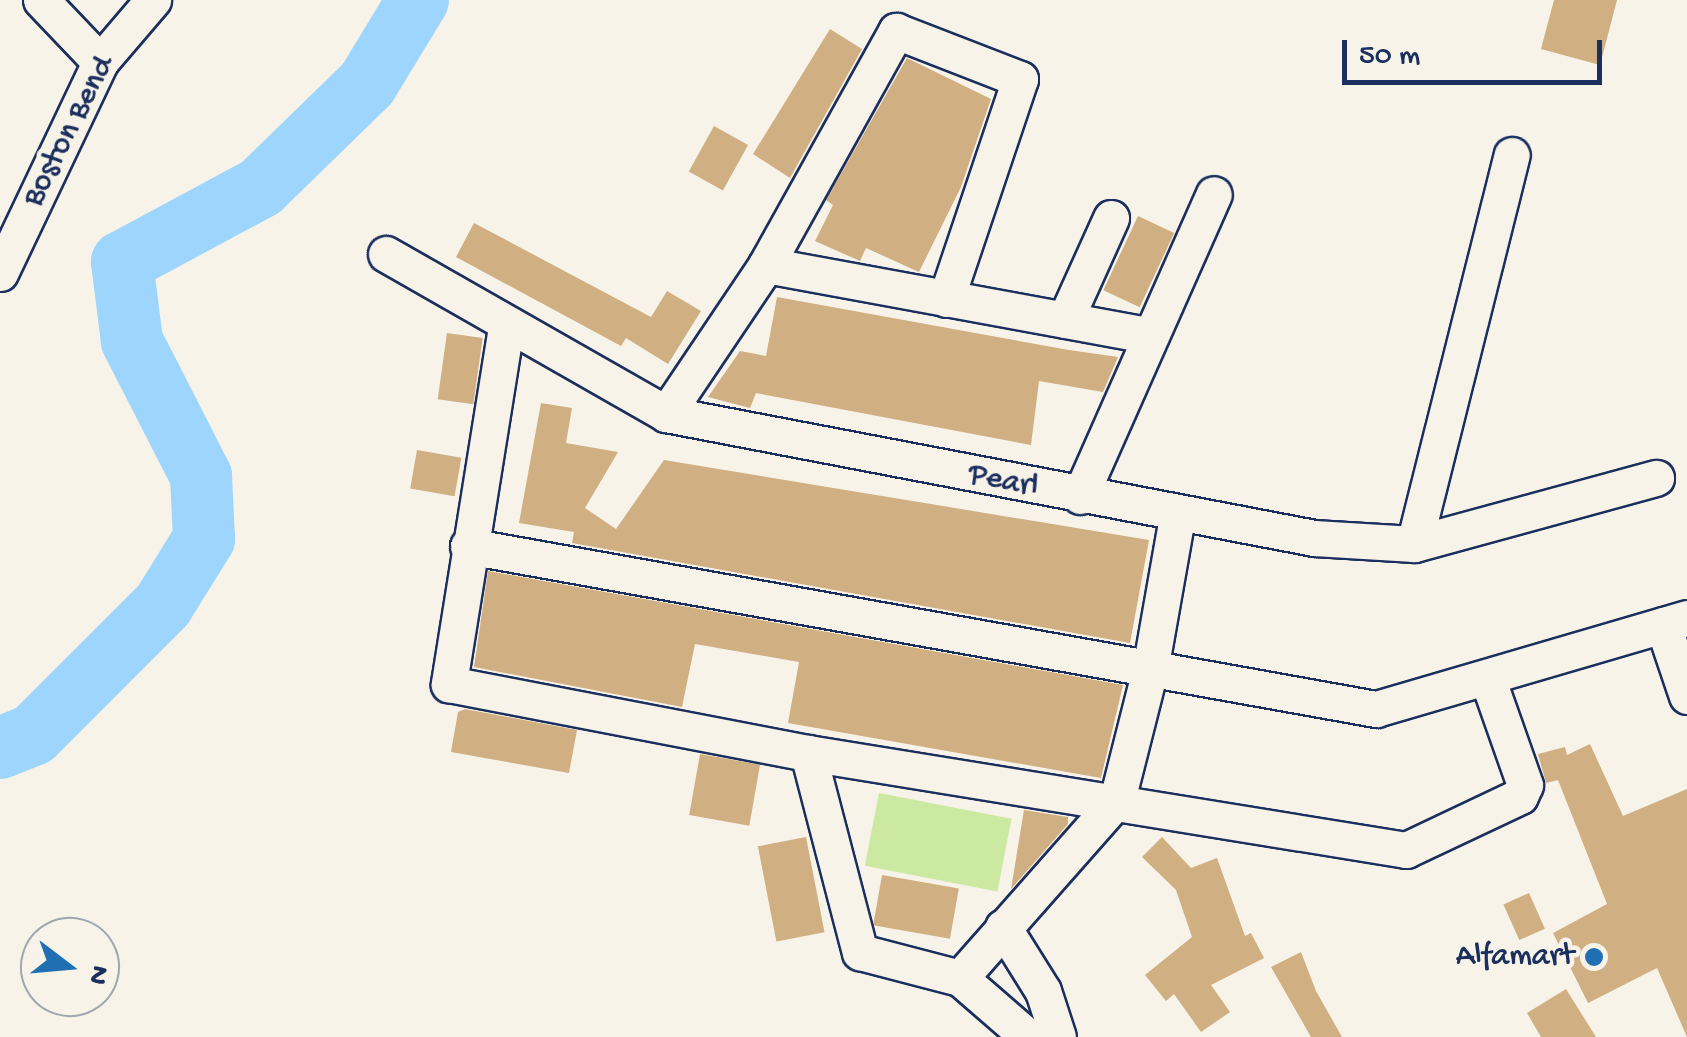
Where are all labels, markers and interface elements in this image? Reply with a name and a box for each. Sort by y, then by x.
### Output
scale bar [1347,20,1607,82]
text: 50 m [1359,40,1420,75]
street label: Boston Bend [16,50,124,214]
street label: Pearl [965,456,1041,508]
north arrow [20,917,120,1017]
place label: Alfamart [1456,938,1574,976]
marker: Alfamart [1583,946,1605,968]
text: N [79,962,116,988]

